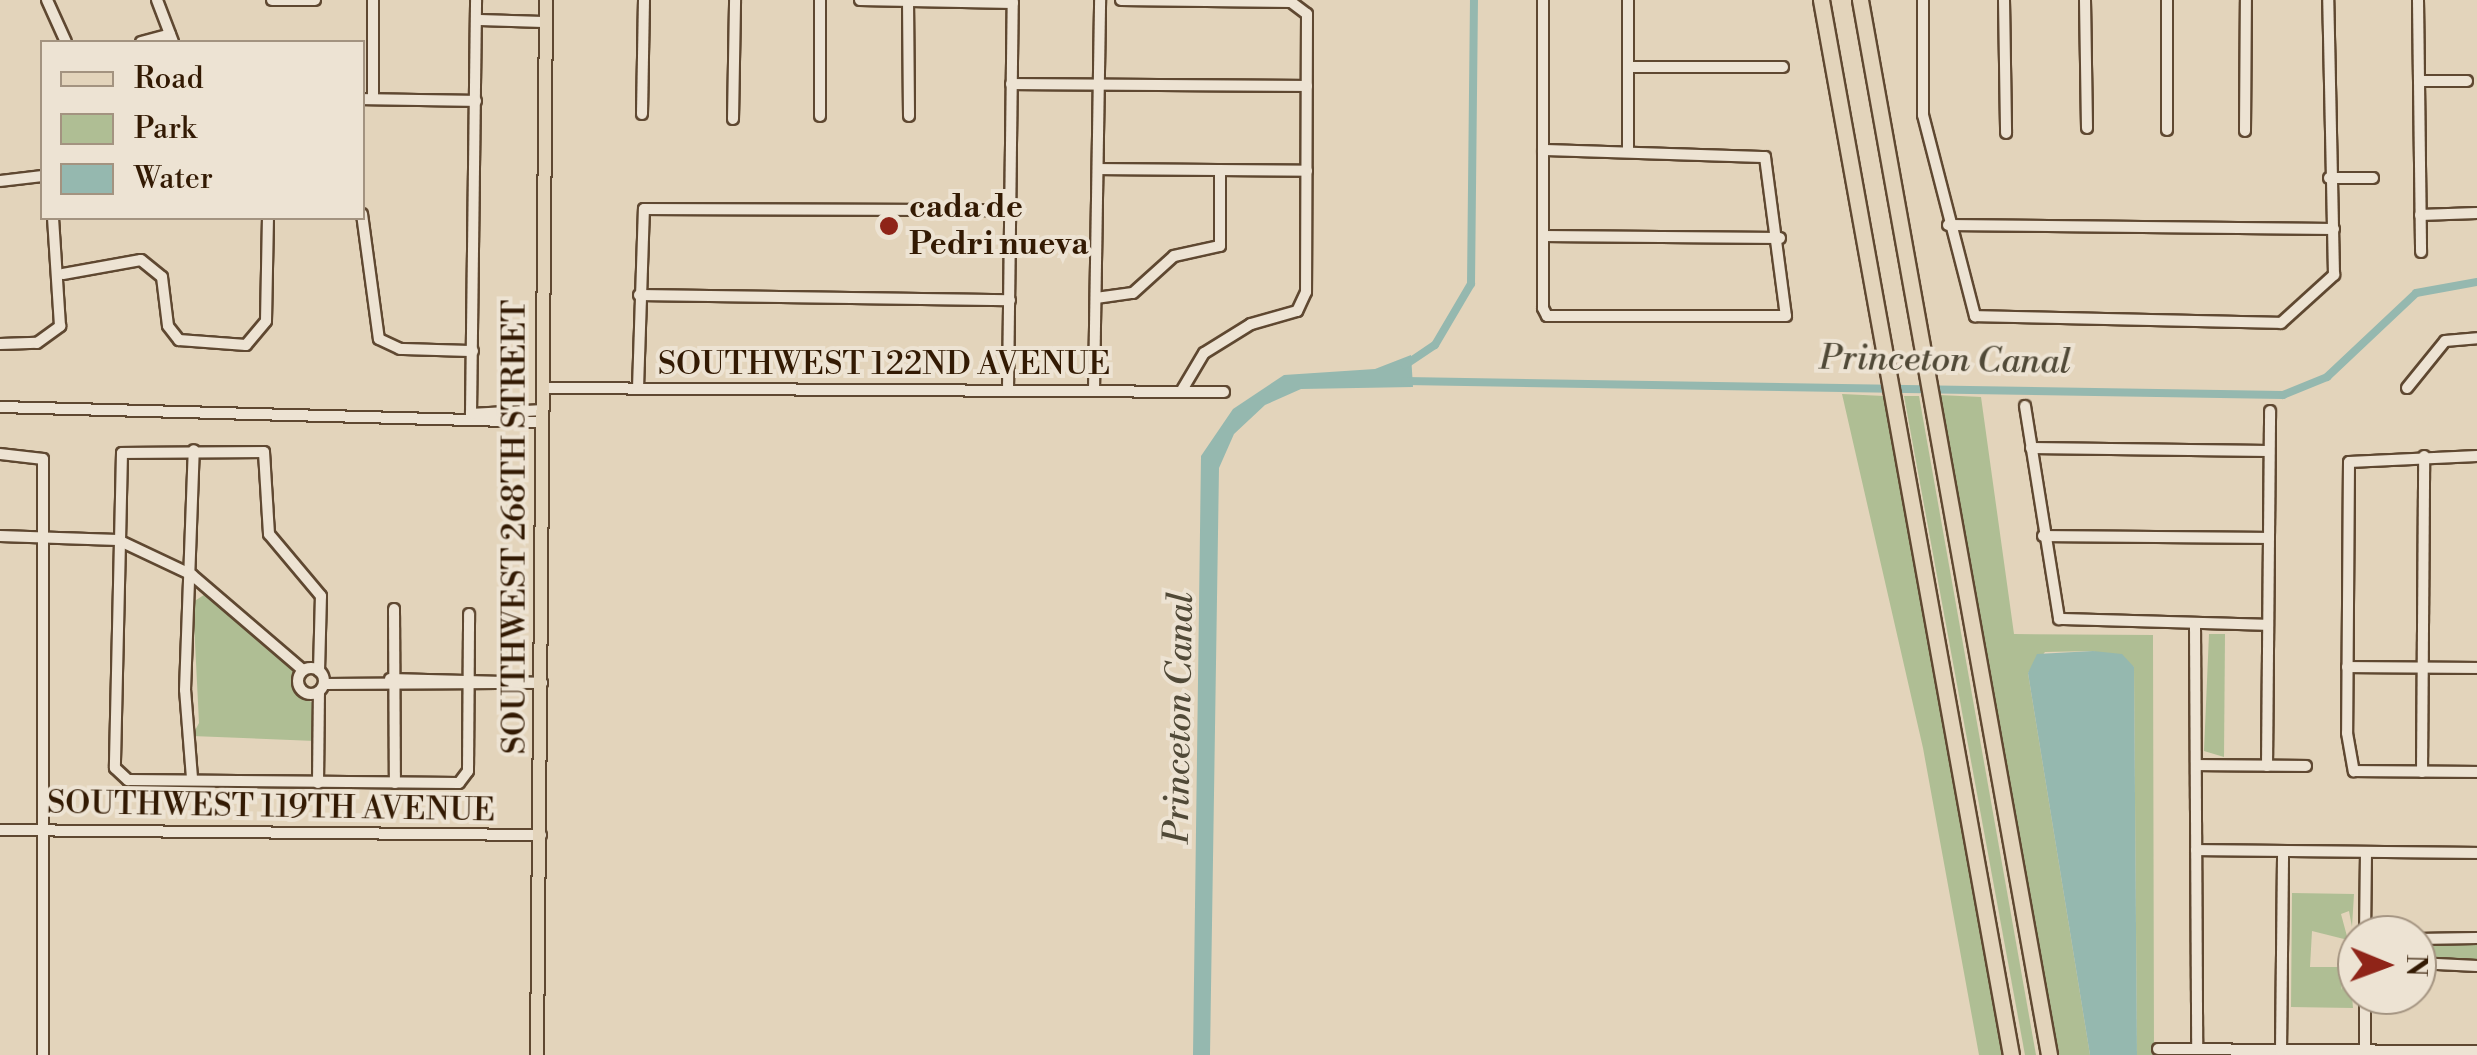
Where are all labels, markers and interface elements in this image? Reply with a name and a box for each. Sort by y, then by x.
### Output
legend [40,40,365,220]
text: Road [134,60,204,98]
text: Park [134,110,196,148]
text: Water [134,160,213,198]
place label: cada de Pedri nueva [909,189,1088,264]
marker: cada de Pedri nueva [878,215,900,237]
street label: SOUTHWEST 268TH STREET [496,300,534,754]
water label: Princeton Canal [1819,338,2071,384]
street label: SOUTHWEST 122ND AVENUE [658,345,1110,383]
water label: Princeton Canal [1157,592,1203,844]
street label: SOUTHWEST 119TH AVENUE [47,784,495,830]
north arrow [2337,915,2437,1015]
text: N [2398,954,2433,977]

